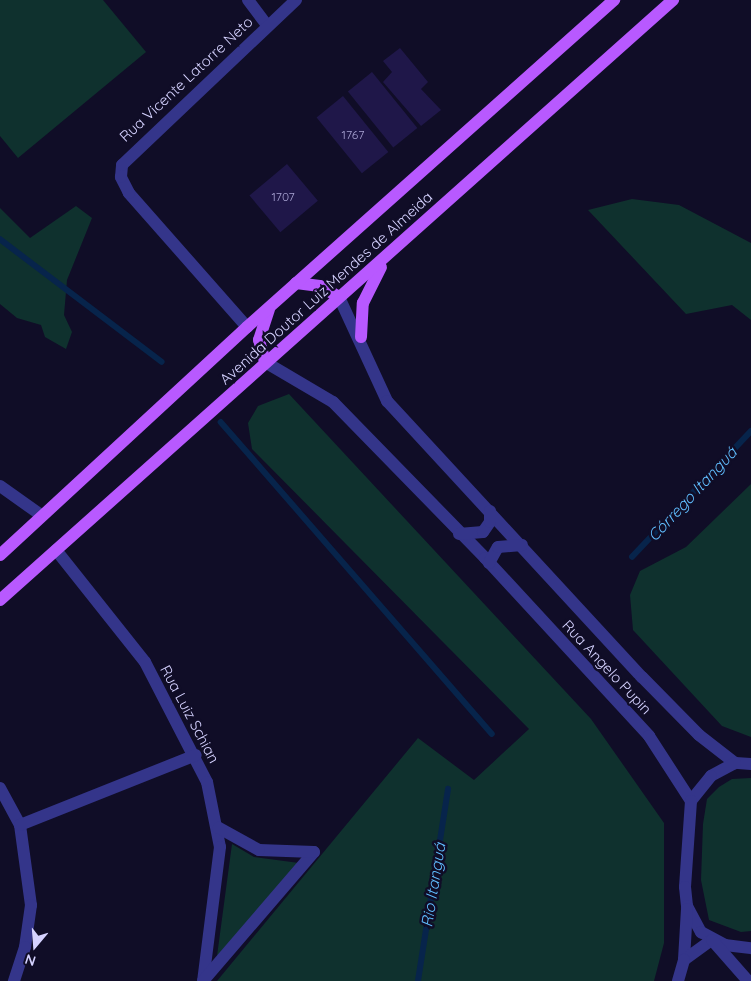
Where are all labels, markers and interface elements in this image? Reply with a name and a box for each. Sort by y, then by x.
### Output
street label: Rua Vicente Latorre Neto [116,13,256,145]
house number: 1767 [342,128,364,142]
street label: Avenida Doutor Luiz Mendes de Almeida [216,188,436,388]
house number: 1707 [271,190,295,204]
water label: Córrego Itanguá [643,443,741,545]
street label: Rua Angelo Pupin [559,616,655,718]
street label: Rua Luiz Schian [157,662,223,766]
water label: Rio Itanguá [417,841,449,929]
north arrow [10,921,60,971]
text: N [23,950,38,970]

